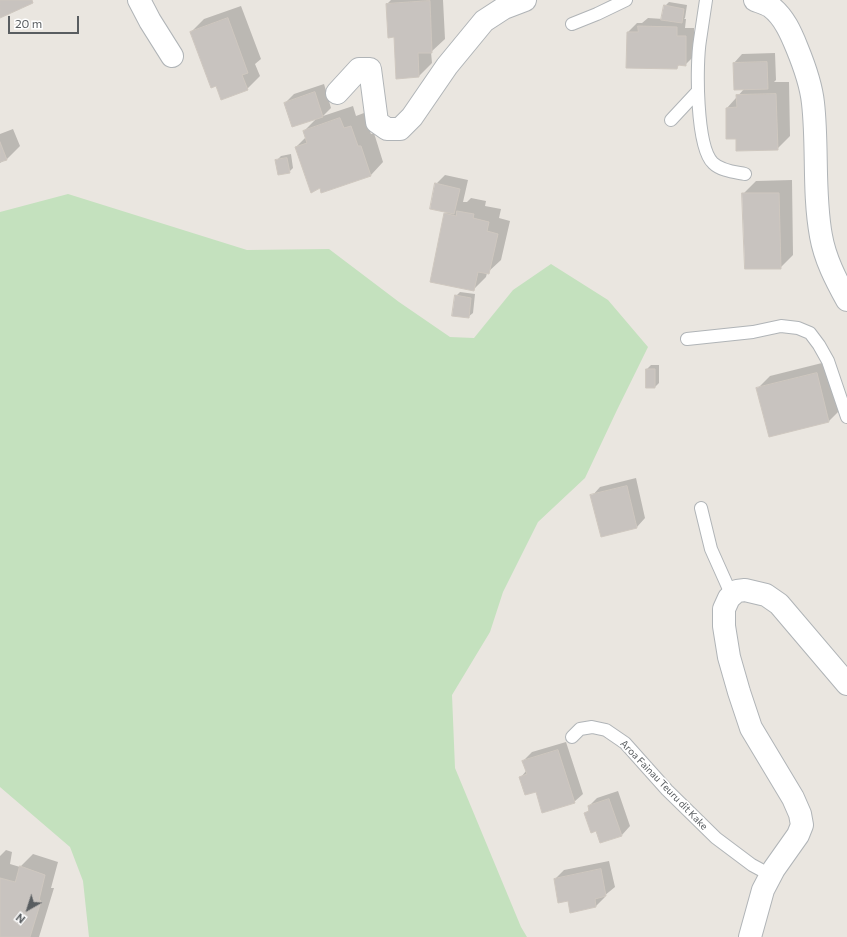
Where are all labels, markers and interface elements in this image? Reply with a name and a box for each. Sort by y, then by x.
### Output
scale bar [10,8,81,34]
text: 20 m [15,16,42,30]
street label: Aroa Fainau Teuru dit Kake [618,738,710,832]
north arrow [8,889,48,929]
text: N [13,911,27,926]

